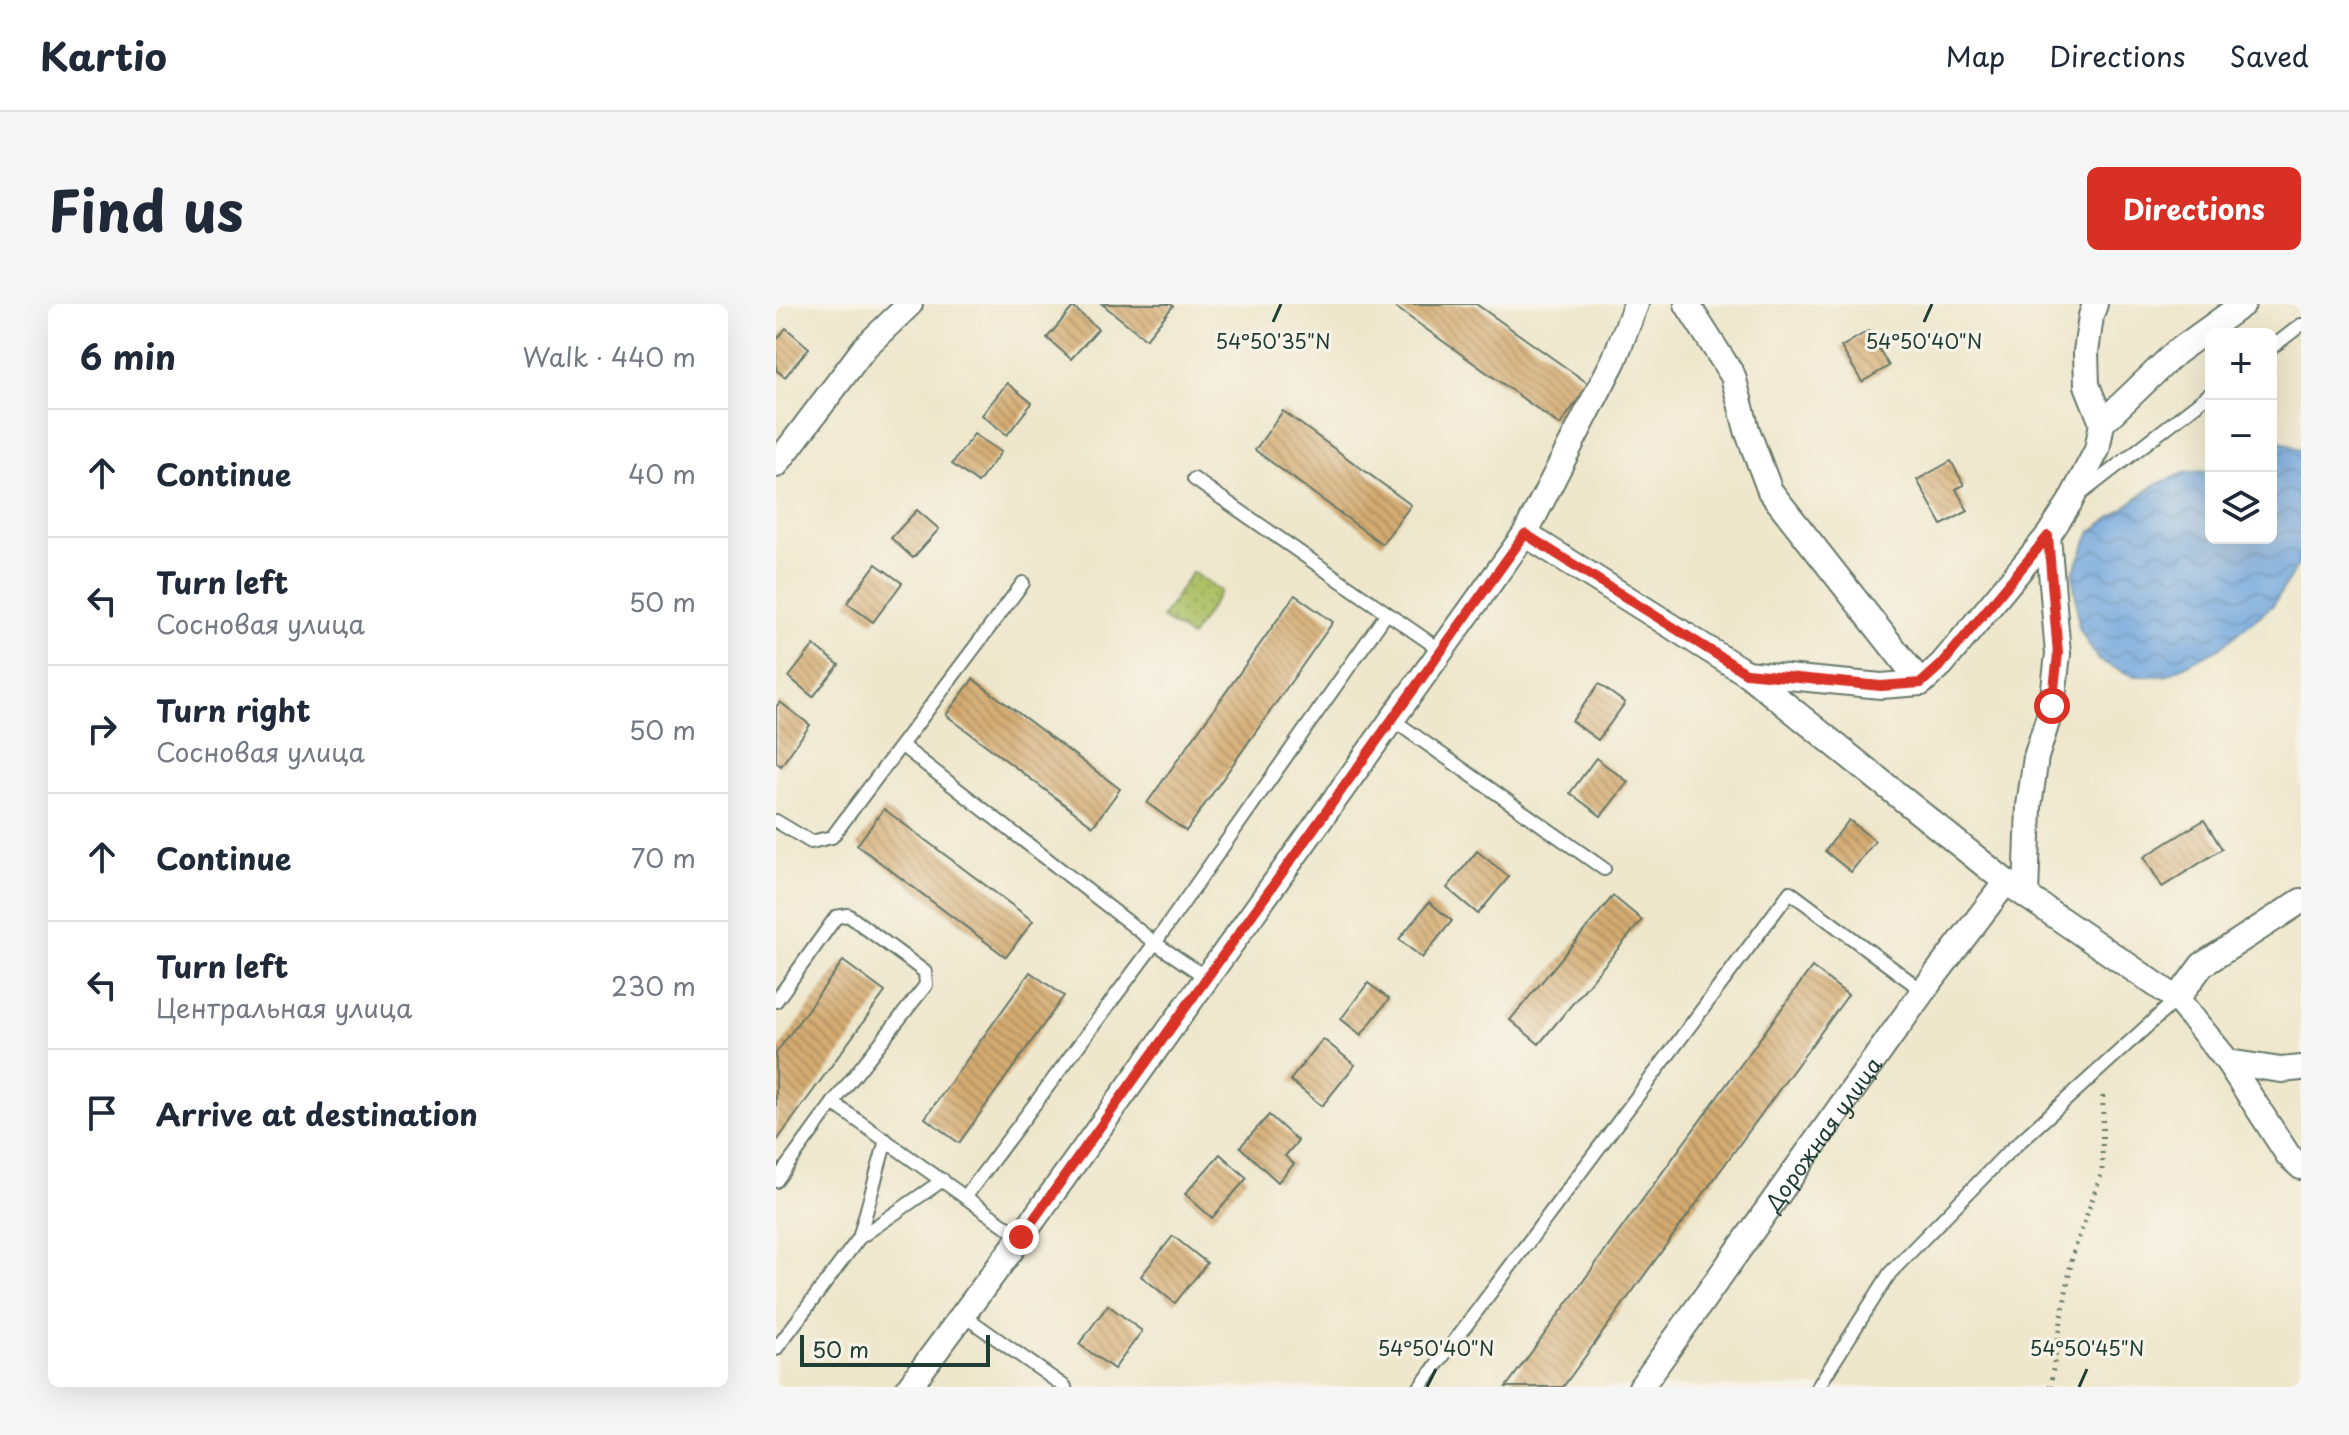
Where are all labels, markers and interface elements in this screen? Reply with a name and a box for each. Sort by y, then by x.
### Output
text: Kartio [40,27,167,84]
text: Map [1946,34,2005,77]
text: Directions [2049,34,2186,77]
text: Saved [2230,34,2309,77]
text: Find us [48,166,244,251]
button: Directions [2087,167,2301,250]
text: 54°50'35"N [1215,326,1331,356]
text: 54°50'40"N [1865,326,1983,356]
map controls [2205,328,2277,544]
button: + [2205,328,2277,400]
text: 6 min [80,330,176,382]
text: Walk · 440 m [523,337,696,376]
button: − [2205,400,2277,472]
icon: ahead [80,451,124,495]
text: Continue [156,451,291,496]
text: 40 m [628,454,696,493]
button: layers [2205,472,2277,544]
text: Turn left [156,559,288,604]
icon: left [80,579,124,623]
text: 50 m [629,582,696,621]
text: Сосновая улица [156,604,365,643]
text: Turn right [156,687,311,732]
route start [2034,688,2070,724]
icon: right [80,707,124,751]
text: 50 m [629,710,696,749]
text: Сосновая улица [156,732,365,771]
icon: ahead [80,835,124,879]
text: Continue [156,835,291,880]
text: 70 m [631,838,696,877]
text: Turn left [156,943,288,988]
icon: left [80,963,124,1007]
text: 230 m [611,966,696,1005]
text: Центральная улица [156,988,412,1027]
street label: Дорожная улица [1755,1049,1889,1218]
icon: arrive [80,1091,124,1135]
text: Arrive at destination [156,1091,478,1136]
route end [1003,1219,1039,1255]
scale bar [800,1331,990,1367]
text: 50 m [812,1332,869,1365]
text: 54°50'40"N [1377,1333,1495,1363]
text: 54°50'45"N [2030,1333,2144,1363]

